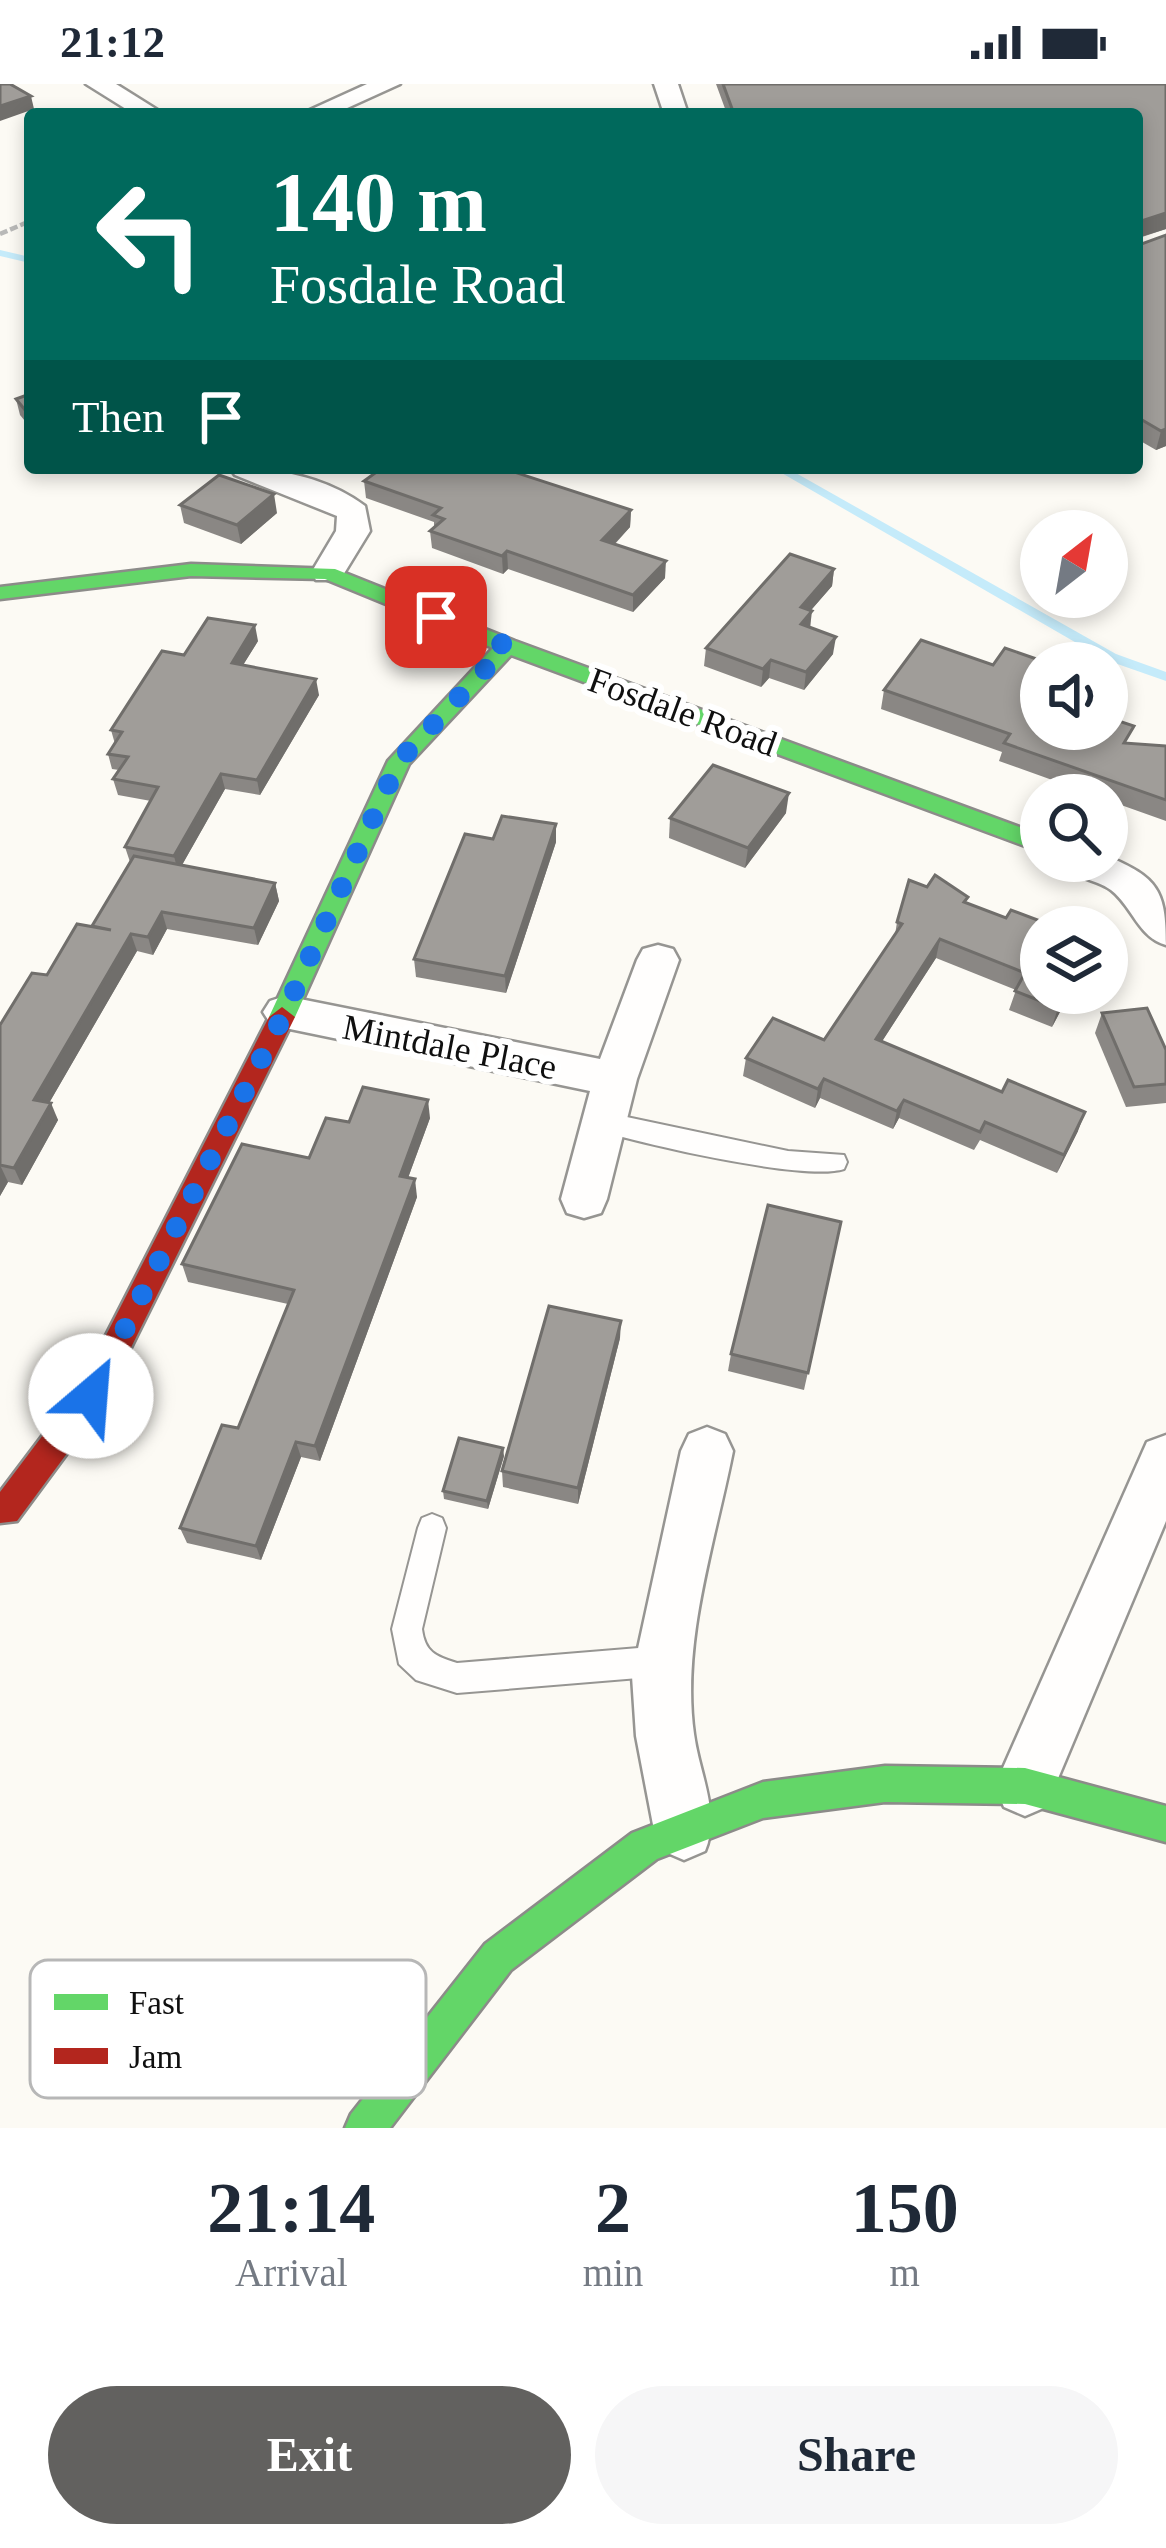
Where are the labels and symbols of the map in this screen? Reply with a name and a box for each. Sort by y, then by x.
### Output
north arrow [1020,510,1128,618]
pin [385,566,487,668]
street label: Fosdale Road [583,659,782,764]
street label: Mintdale Place [340,1007,560,1087]
position arrow [28,1333,154,1459]
legend [30,1960,426,2098]
text: Fast [129,1985,184,2021]
text: Jam [129,2039,182,2075]

